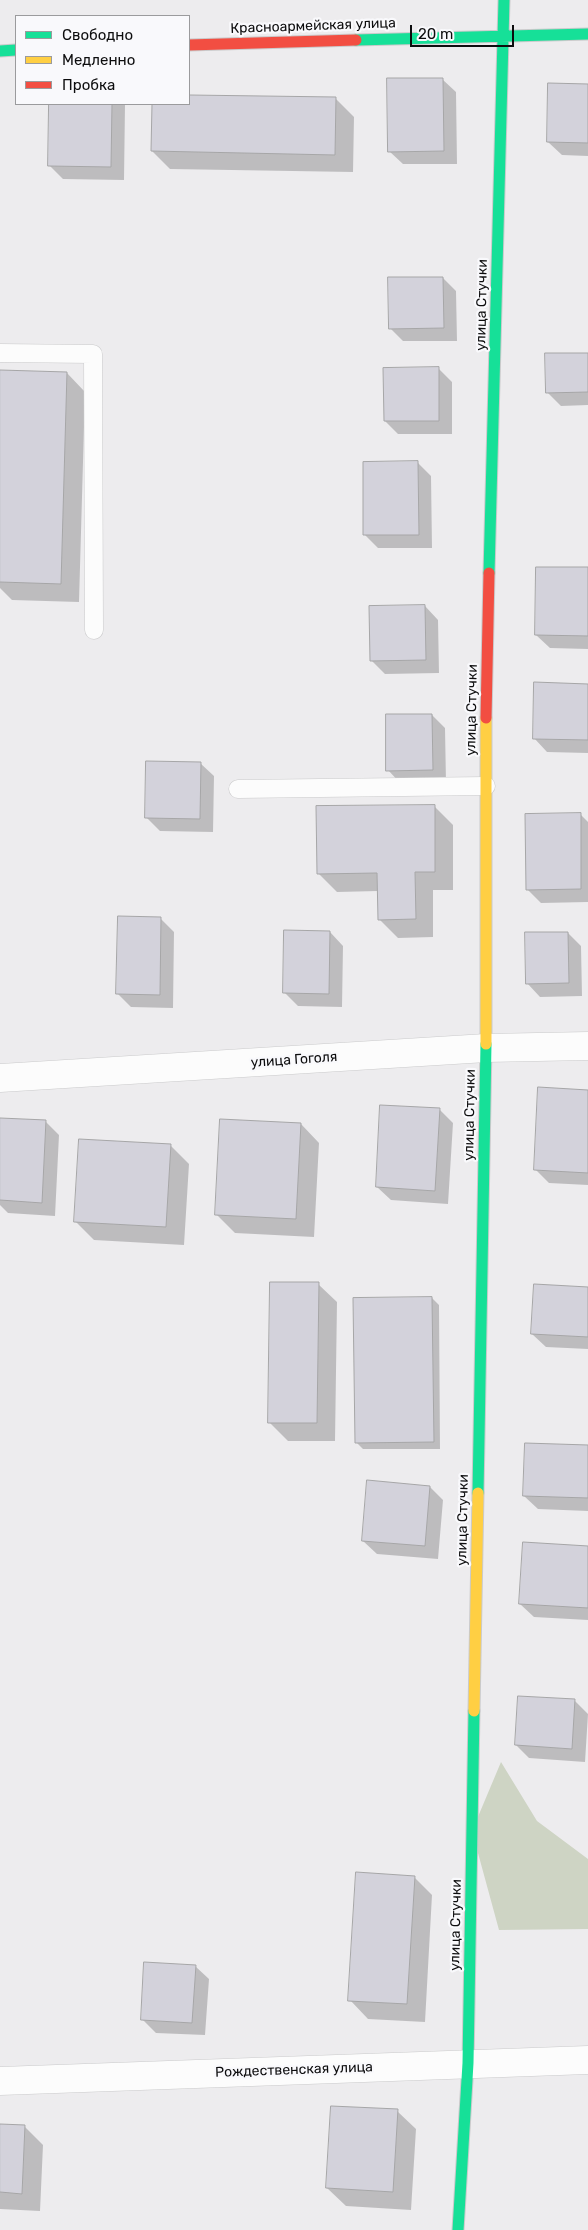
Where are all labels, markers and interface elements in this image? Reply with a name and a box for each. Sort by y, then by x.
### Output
legend [15,15,190,105]
street label: Красноармейская улица [230,15,396,37]
scale bar [413,15,517,47]
text: 20 m [418,25,453,43]
text: Свободно [62,26,133,44]
text: Медленно [62,51,135,69]
text: Пробка [62,76,115,94]
street label: улица Стучки [473,259,491,351]
street label: улица Стучки [463,664,481,756]
street label: улица Гоголя [250,1049,338,1071]
street label: улица Стучки [461,1069,479,1161]
street label: улица Стучки [454,1474,472,1566]
street label: улица Стучки [447,1879,465,1971]
street label: Рождественская улица [215,2059,373,2081]

